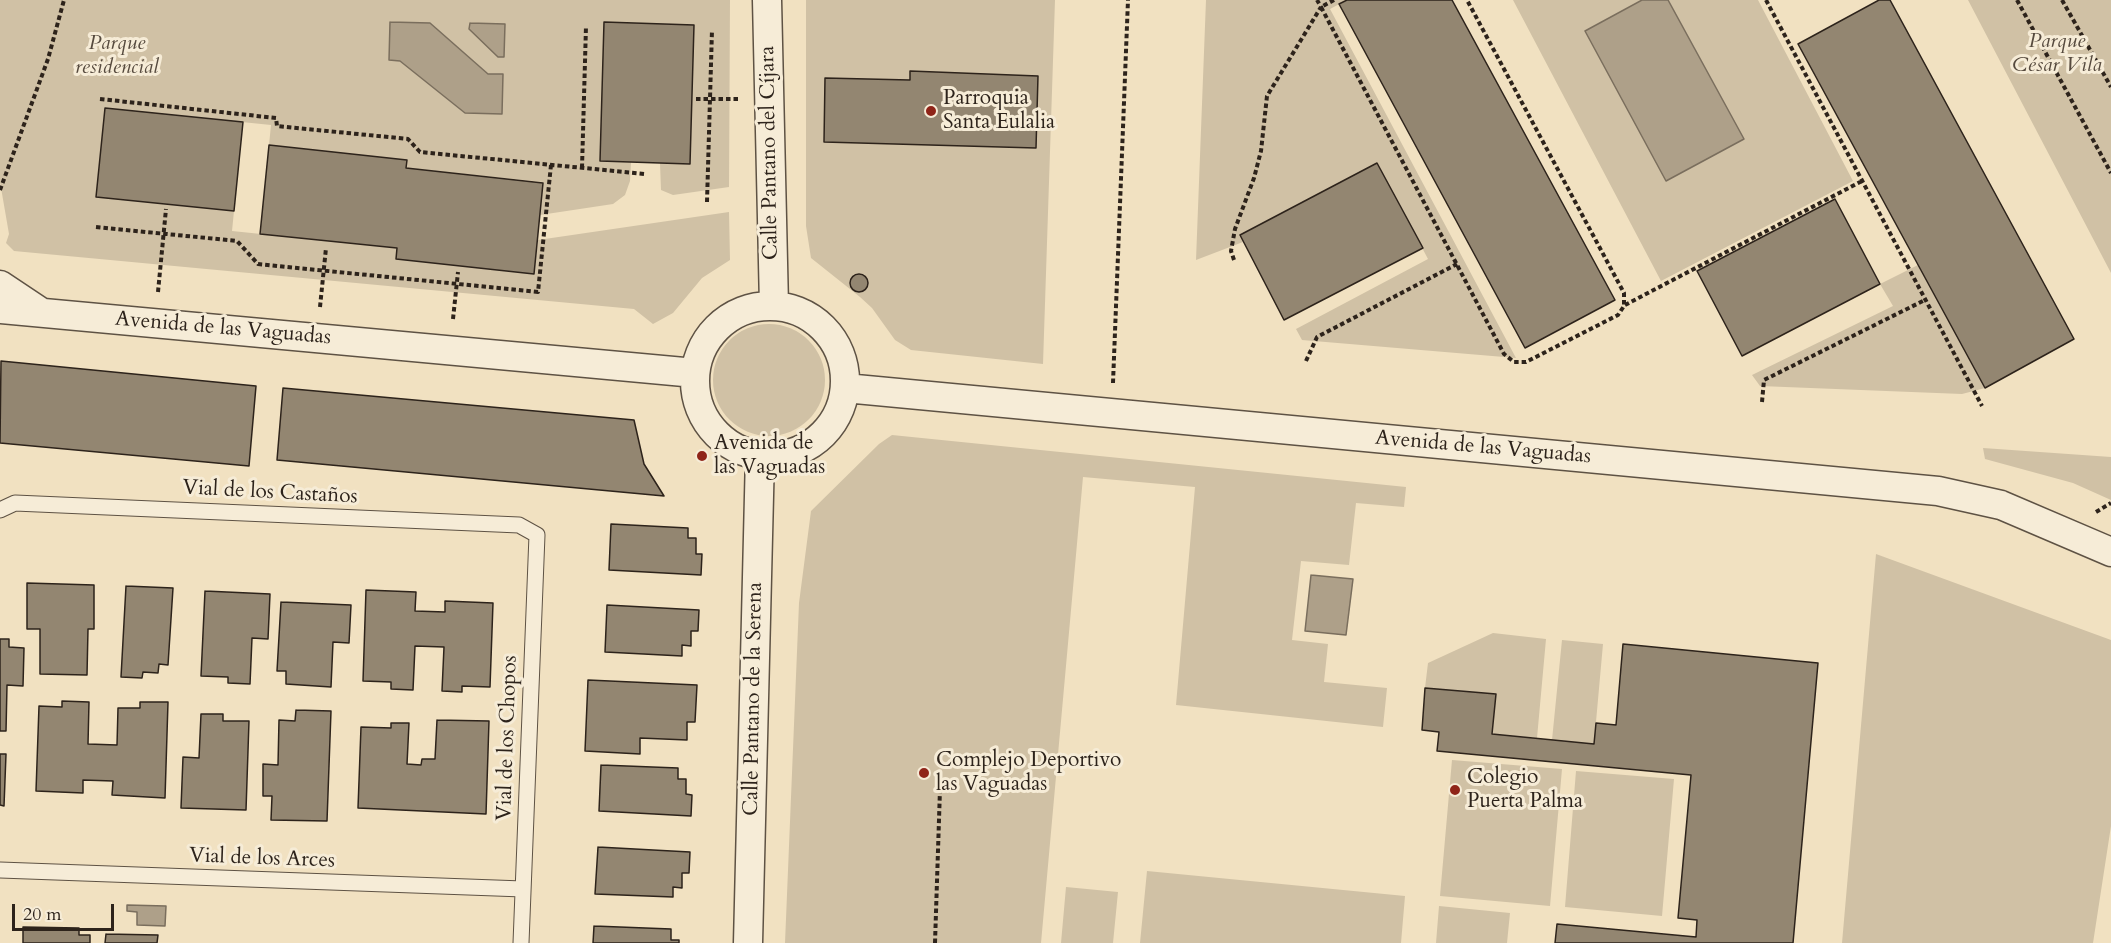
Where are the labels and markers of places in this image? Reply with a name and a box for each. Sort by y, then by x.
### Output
place label: Parroquia Santa Eulalia [943,86,1055,136]
marker: Parroquia Santa Eulalia [924,104,938,118]
place label: Avenida de las Vaguadas [714,431,825,481]
marker: Avenida de las Vaguadas [695,449,709,463]
place label: Complejo Deportivo las Vaguadas [936,748,1121,798]
place label: Colegio Puerta Palma [1467,765,1583,815]
marker: Complejo Deportivo las Vaguadas [917,766,931,780]
marker: Colegio Puerta Palma [1448,783,1462,797]

